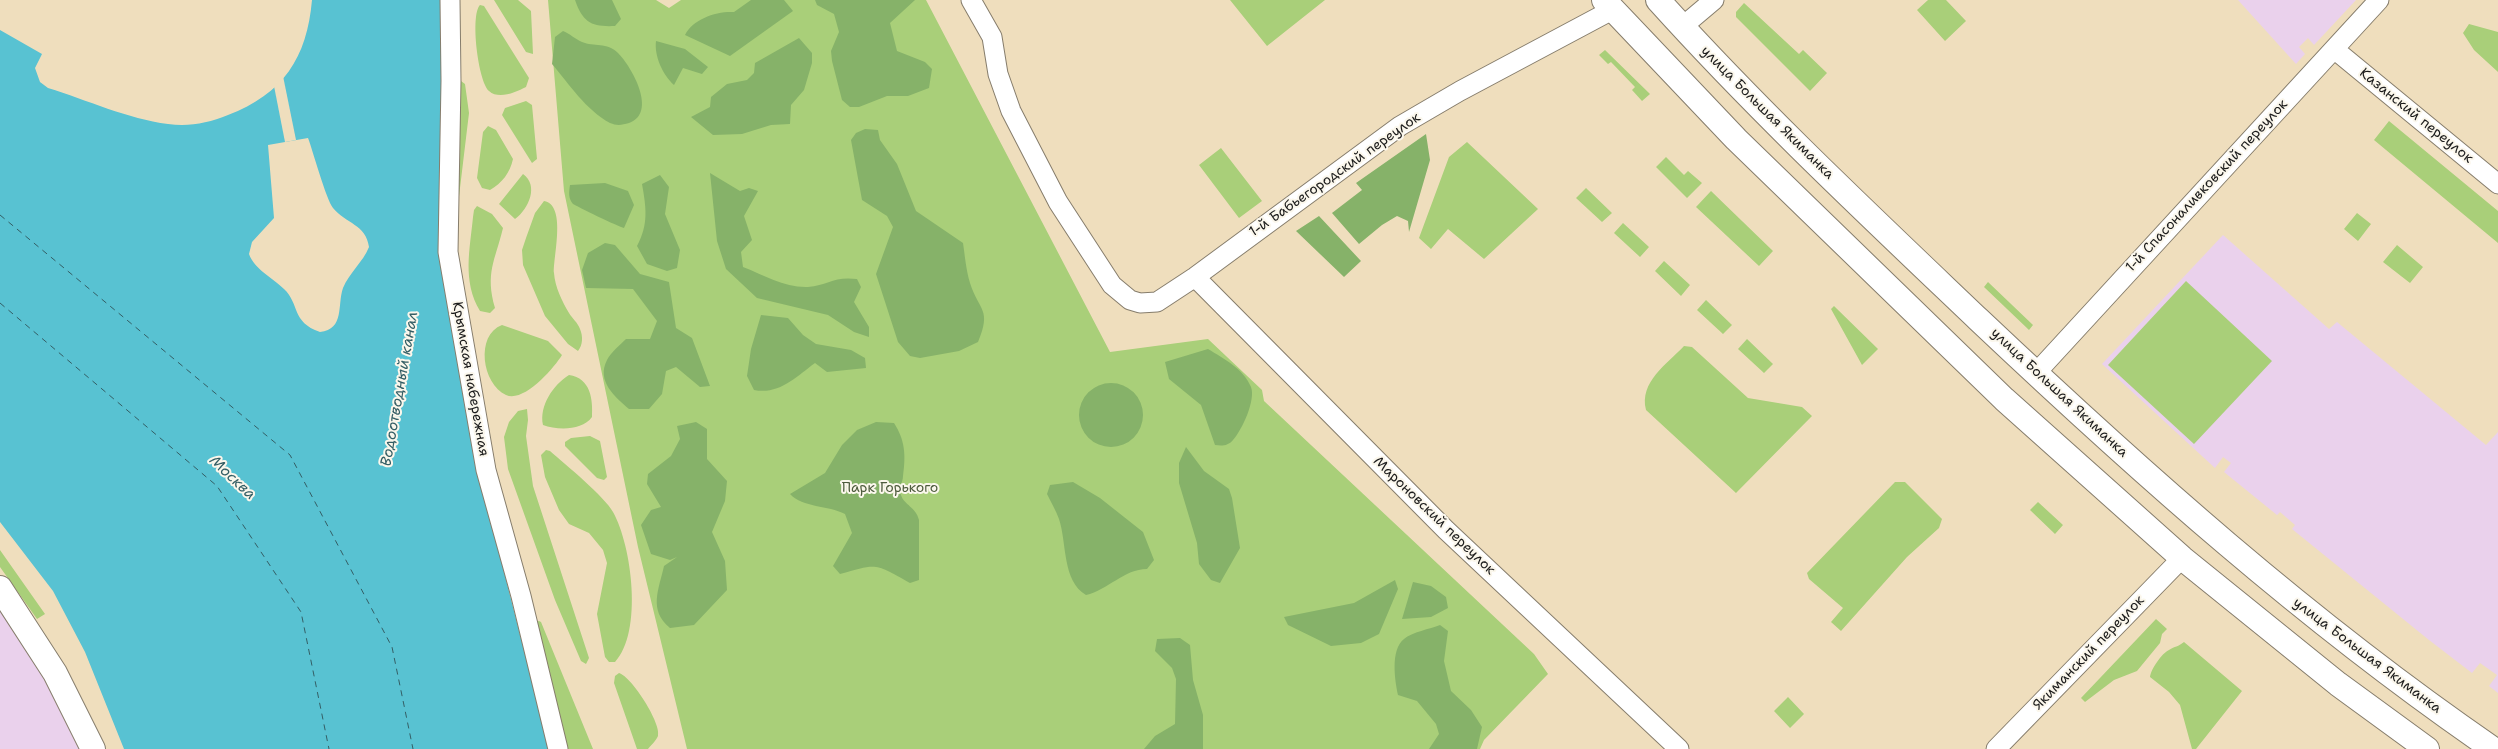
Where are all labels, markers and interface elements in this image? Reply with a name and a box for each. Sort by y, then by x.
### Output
street label: улица Большая Якиманка [1697,43,1837,183]
street label: Казанский переулок [2356,65,2476,167]
street label: 1-й Спасоналивковский переулок [2122,96,2292,276]
street label: 1-й Бабьегородский переулок [1246,109,1424,241]
street label: Крымская набережная [448,300,492,458]
water label: Водоотводный канал [378,310,422,468]
street label: улица Большая Якиманка [1987,325,2131,461]
water label: Москва [205,452,259,504]
street label: Мароновский переулок [1370,453,1498,579]
park label: Парк Горького [842,480,938,496]
street label: Якиманский переулок [2030,592,2148,714]
street label: улица Большая Якиманка [2289,595,2445,717]

